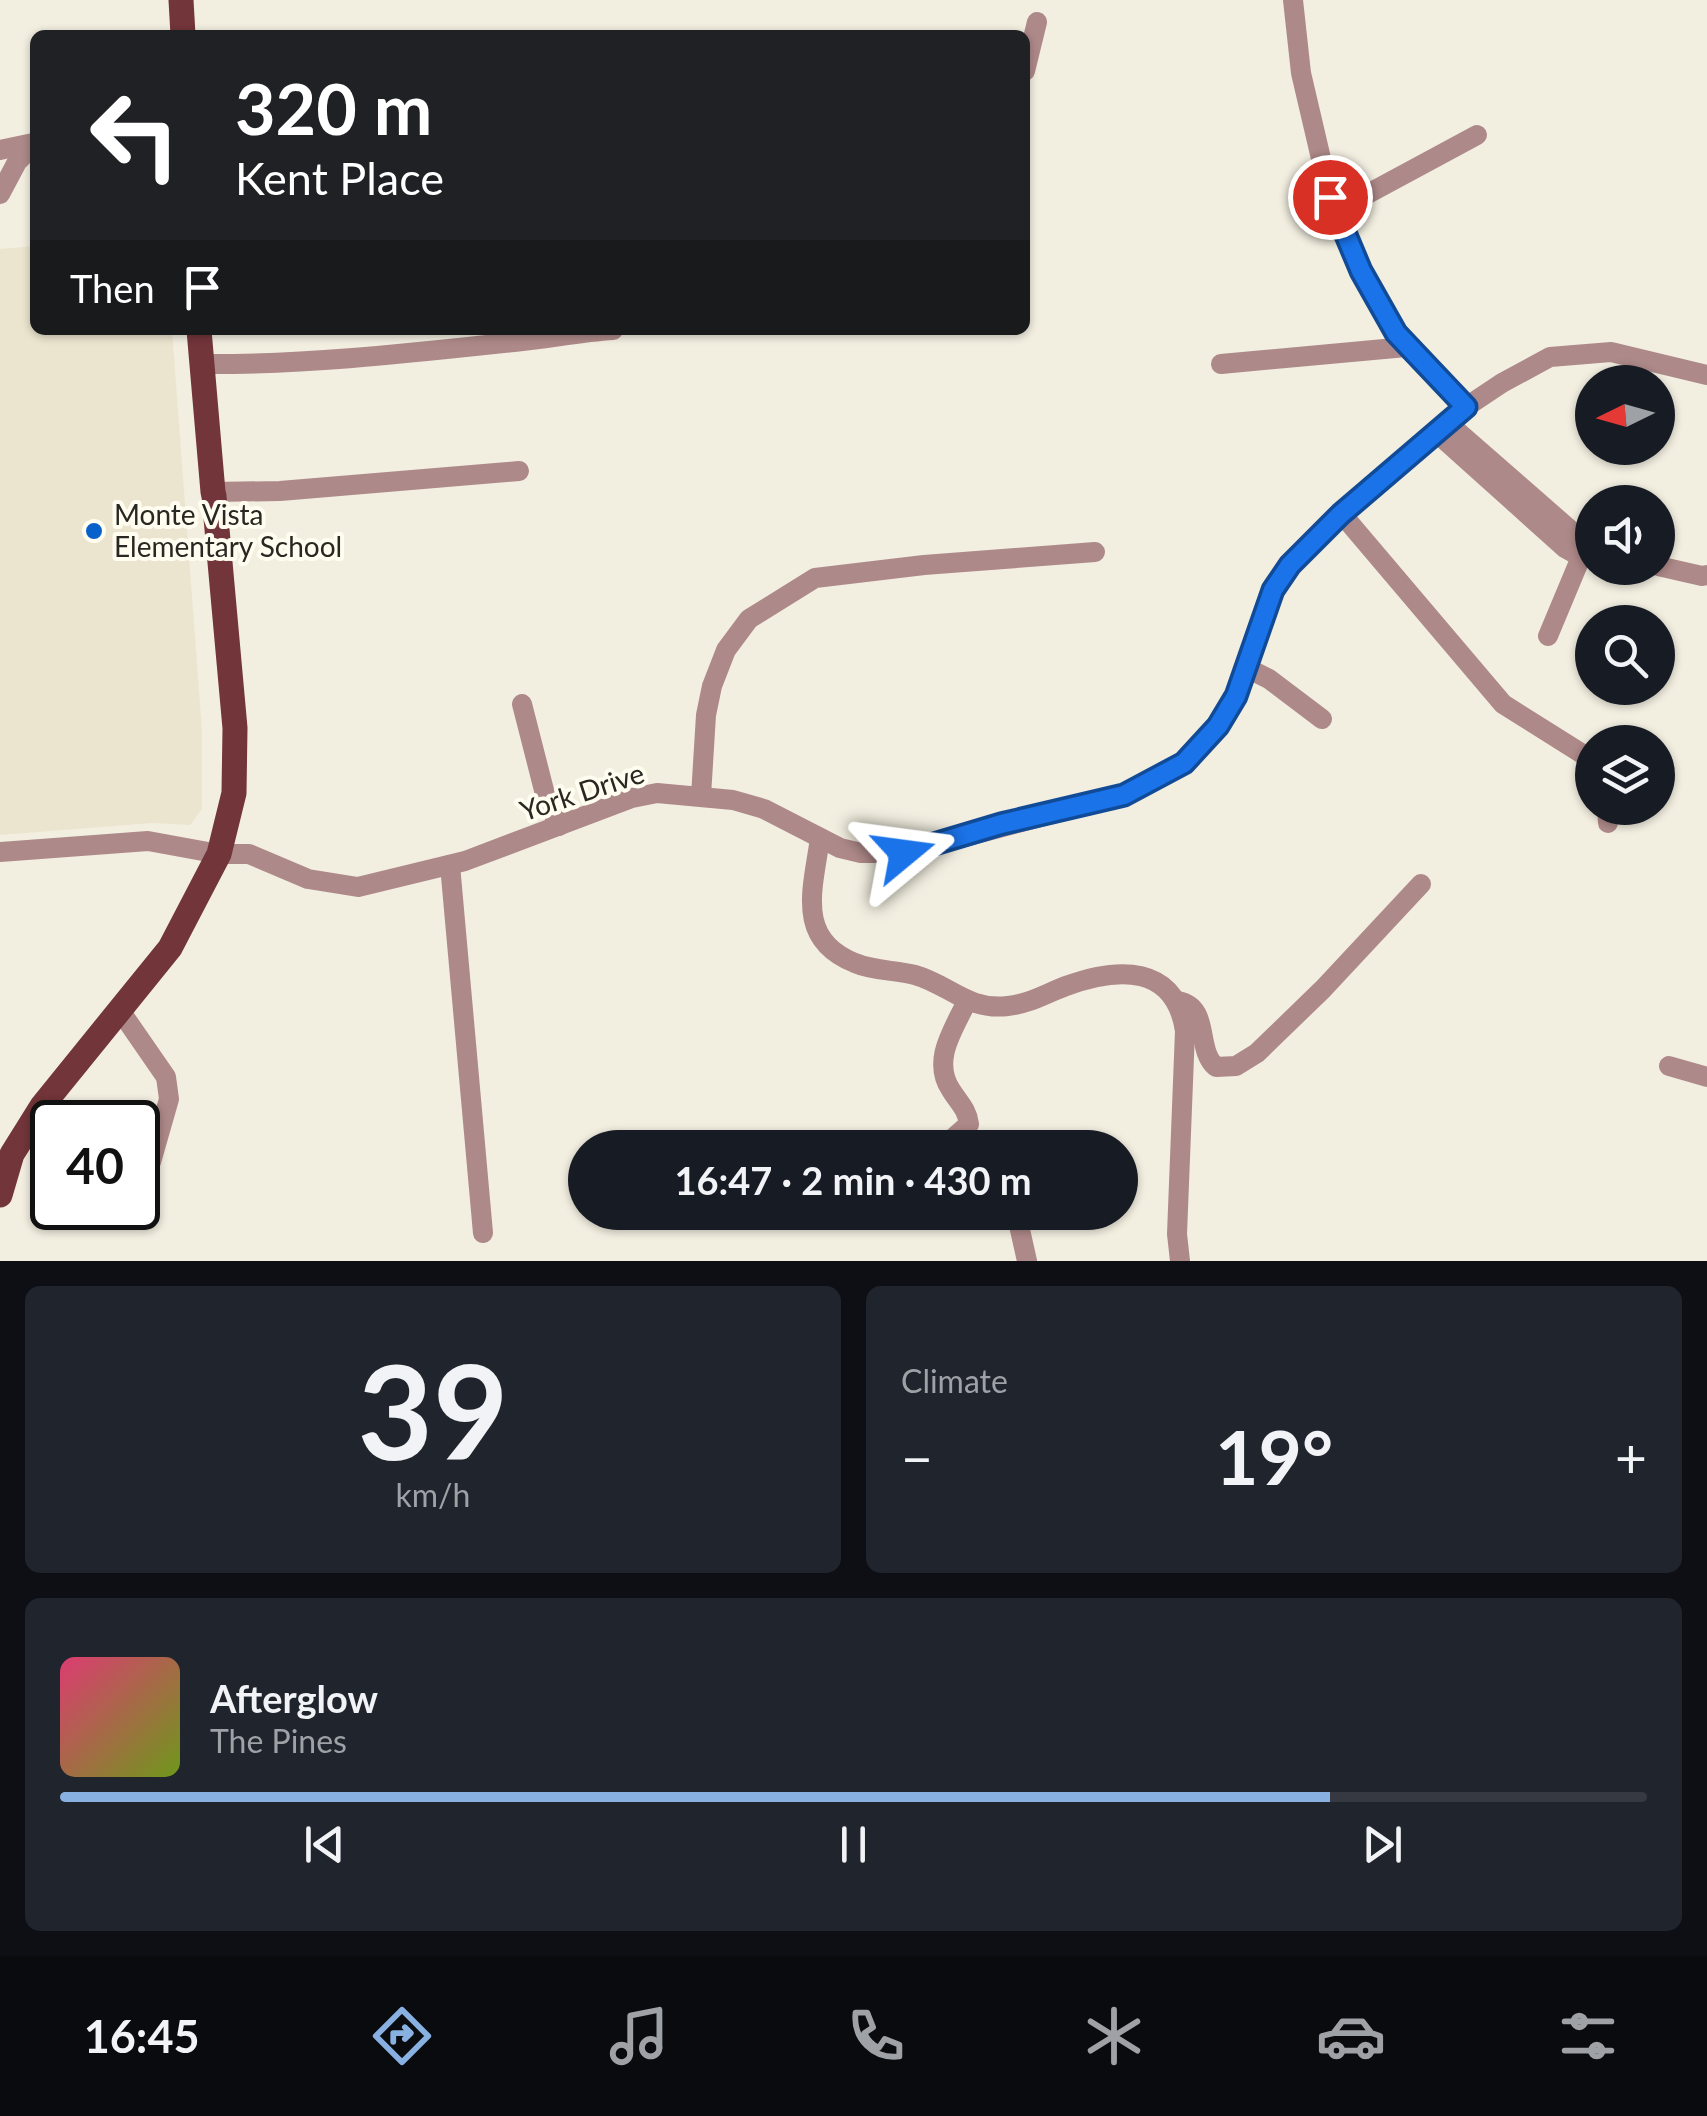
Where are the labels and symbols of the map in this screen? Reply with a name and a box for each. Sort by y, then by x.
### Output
pin [1288,155,1373,240]
north arrow [1575,365,1675,465]
place label: Monte Vista Elementary School [114,497,342,563]
marker: Monte Vista Elementary School [83,520,105,542]
street label: York Drive [515,755,648,827]
position arrow [852,801,956,905]
speed limit sign: 40 [30,1100,160,1230]

